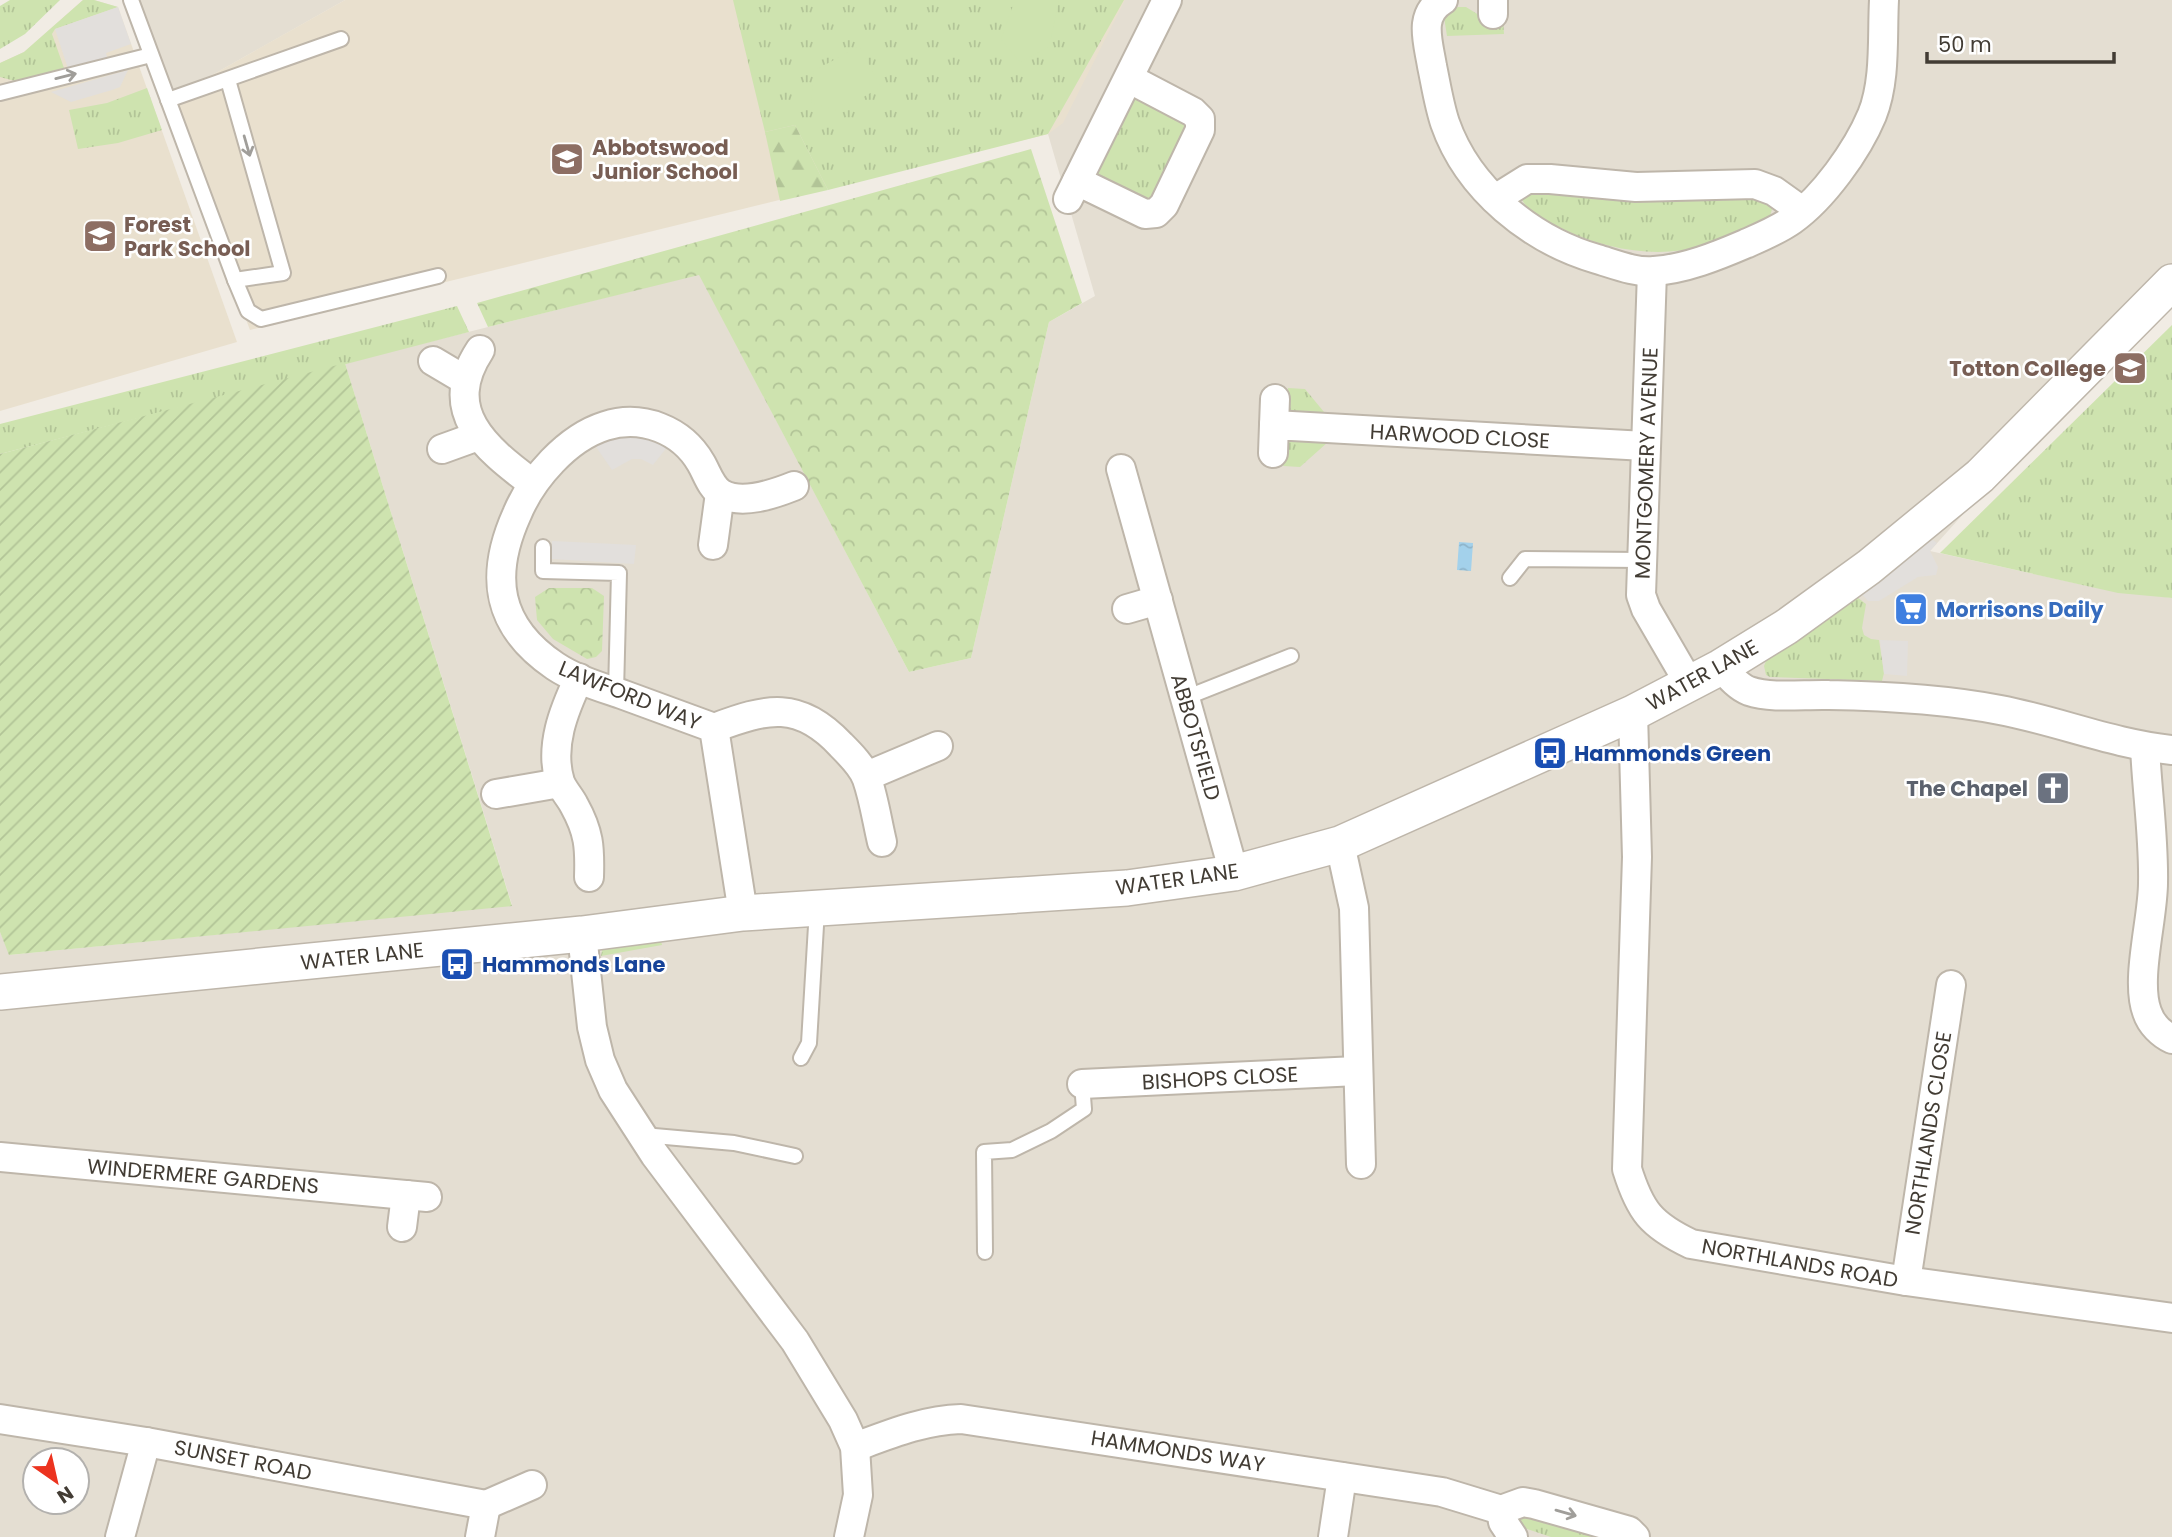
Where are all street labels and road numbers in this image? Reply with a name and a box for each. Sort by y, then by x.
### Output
street label: MONTGOMERY AVENUE [1627,347,1665,579]
street label: HARWOOD CLOSE [1369,417,1551,455]
street label: WATER LANE [1641,632,1763,718]
street label: LAWFORD WAY [555,653,705,737]
street label: ABBOTSFIELD [1164,670,1228,804]
street label: WATER LANE [1114,856,1240,902]
street label: WATER LANE [299,935,425,977]
street label: NORTHLANDS CLOSE [1898,1029,1958,1237]
street label: BISHOPS CLOSE [1141,1059,1299,1097]
street label: WINDERMERE GARDENS [86,1151,320,1201]
street label: NORTHLANDS ROAD [1700,1231,1900,1295]
street label: HAMMONDS WAY [1089,1423,1267,1479]
street label: SUNSET ROAD [172,1432,314,1488]

